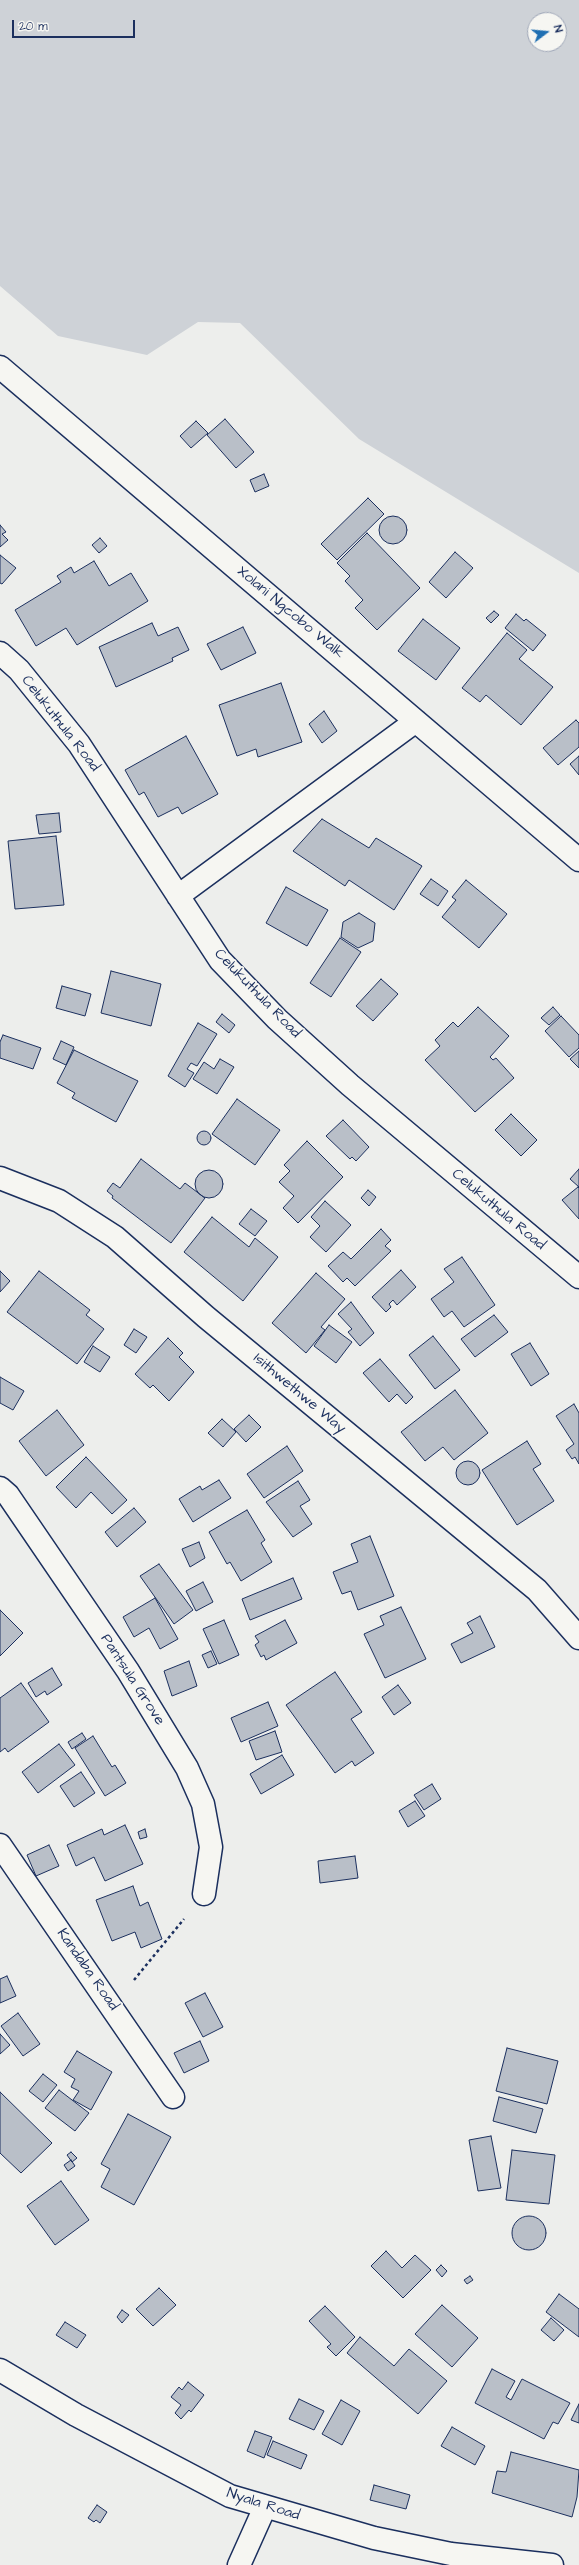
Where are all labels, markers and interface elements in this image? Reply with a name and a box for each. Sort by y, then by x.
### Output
scale bar [14,12,137,38]
north arrow [527,12,567,52]
text: 20 m [19,18,48,35]
text: N [550,23,566,34]
street label: Xolani Ngcobo Walk [233,563,347,663]
street label: Celukuthula Road [17,672,103,776]
street label: Celukuthula Road [210,946,304,1042]
street label: Celukuthula Road [447,1165,549,1255]
street label: Isithwethwe Way [249,1350,349,1438]
street label: Pantsula Grove [96,1631,168,1729]
street label: Kandaba Road [52,1925,122,2015]
street label: Nyala Road [224,2485,302,2525]

